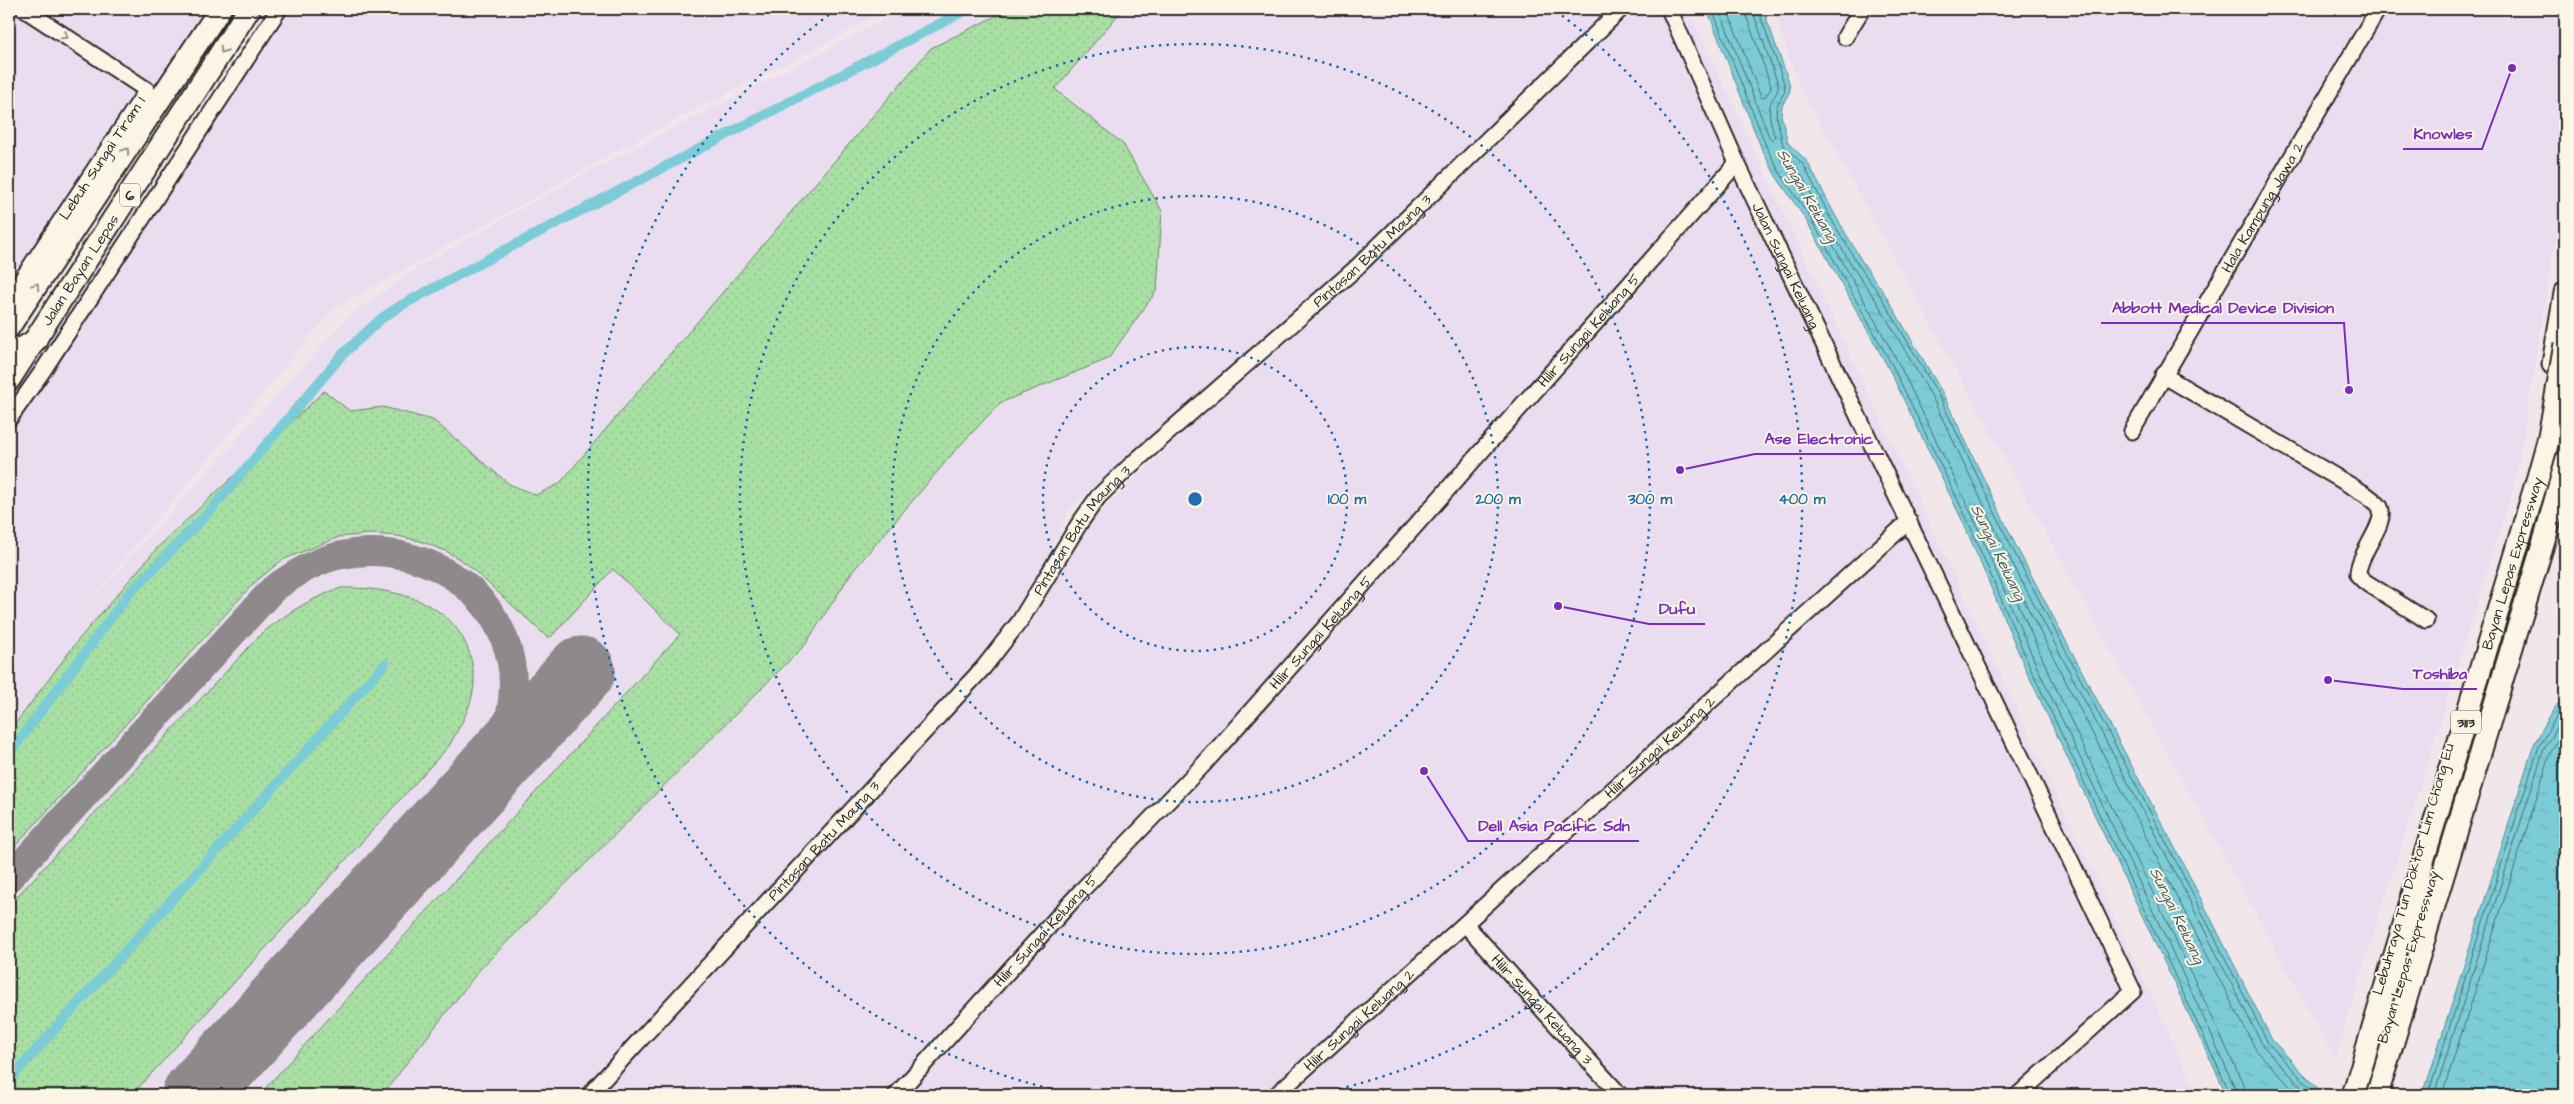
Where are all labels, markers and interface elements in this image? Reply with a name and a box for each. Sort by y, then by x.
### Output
one-way arrow [60,29,69,39]
one-way arrow [220,44,229,53]
street label: Lebuh Sungai Tiram 1 [54,92,151,224]
callout: Knowles [2403,118,2482,149]
text: Knowles [2414,123,2472,145]
street label: Hala Kampung Jawa 2 [2216,138,2310,277]
water label: Sungai Keluang [1770,145,1844,248]
one-way arrow [120,147,129,157]
road number: 6 [120,184,140,206]
street label: Pintasan Batu Maung 3 [1308,189,1437,312]
street label: Jalan Sungai Keluang [1746,199,1825,333]
street label: Jalan Bayan Lepas [37,210,125,330]
street label: Hilir Sungai Keluang 5 [1533,269,1645,392]
one-way arrow [30,283,39,292]
callout: Abbott Medical Device Division [2101,292,2344,323]
text: Abbott Medical Device Division [2112,297,2334,319]
callout: Ase Electronic [1755,423,1884,454]
text: Ase Electronic [1765,428,1874,450]
street label: Pintasan Batu Maung 3 [1028,460,1136,599]
street label: Bayan Lepas Expressway [2477,474,2549,652]
text: 100 m [1328,489,1367,510]
text: 200 m [1474,489,1521,510]
text: 300 m [1627,489,1672,510]
text: 400 m [1779,489,1826,510]
centre of rings [1186,490,1204,508]
water label: Sungai Keluang [1964,500,2032,606]
street label: Hilir Sungai Keluang 5 [1265,571,1377,694]
callout: Dufu [1649,593,1705,624]
text: Dufu [1659,598,1695,620]
callout: Toshiba [2403,658,2477,689]
text: Toshiba [2412,663,2468,685]
street label: Hilir Sungai Keluang 2 [1600,691,1721,803]
road number: 3113 [2451,710,2481,734]
street label: Lebuhraya Tun Doktor Lim Chong Eu [2367,740,2461,998]
street label: Pintasan Batu Maung 3 [763,776,885,906]
callout: Dell Asia Pacific Sdn [1468,810,1639,841]
text: Dell Asia Pacific Sdn [1478,815,1630,837]
water label: Sungai Keluang [2143,863,2211,969]
street label: Bayan Lepas Expressway [2372,868,2446,1046]
street label: Hilir Sungai Keluang 5 [989,870,1103,992]
street label: Hilir Sungai Keluang 3 [1486,950,1598,1070]
street label: Hilir Sungai Keluang 2 [1299,964,1420,1076]

